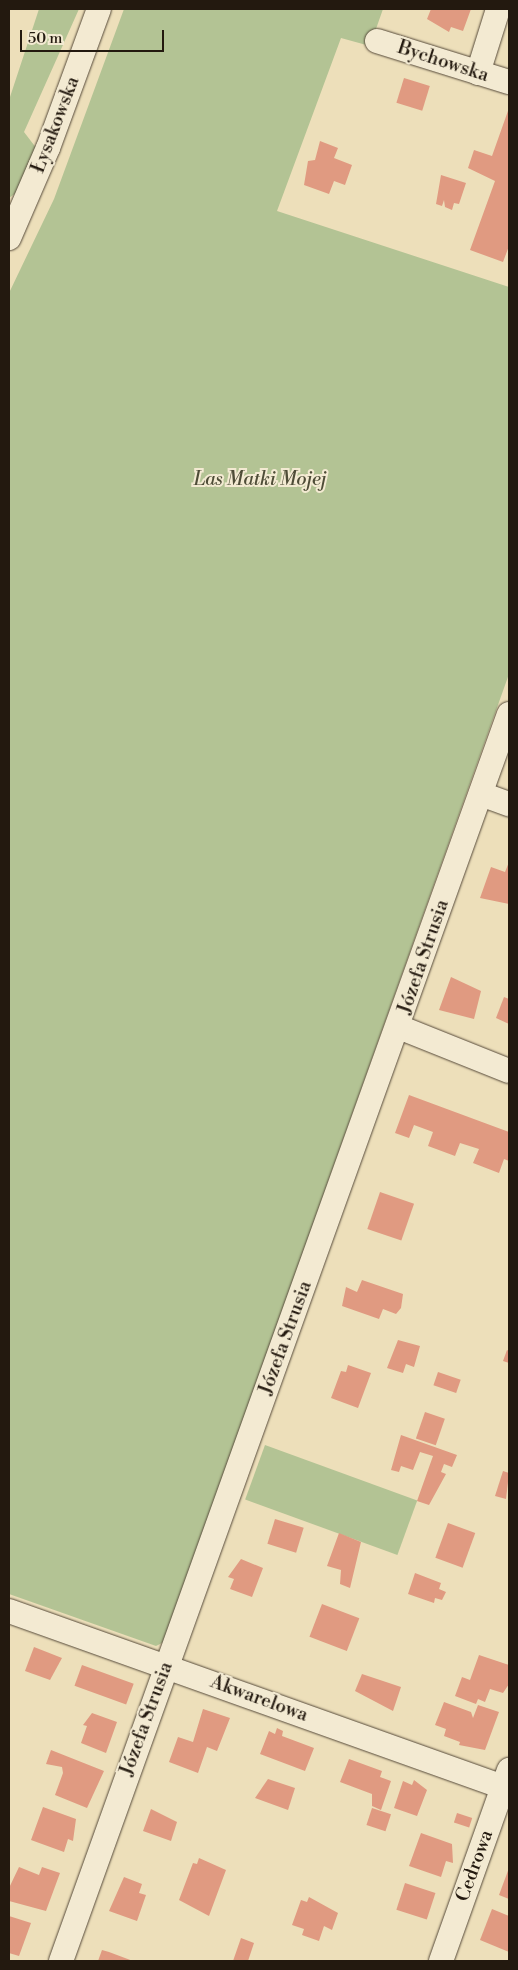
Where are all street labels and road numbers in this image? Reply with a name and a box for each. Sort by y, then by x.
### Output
street label: Bychowska [394,37,492,87]
street label: Łysakowska [27,73,85,177]
street label: Józefa Strusia [394,897,454,1017]
street label: Józefa Strusia [255,1278,317,1398]
street label: Józefa Strusia [116,1659,178,1779]
street label: Akwarelowa [207,1671,311,1727]
street label: Cedrowa [452,1827,498,1905]

